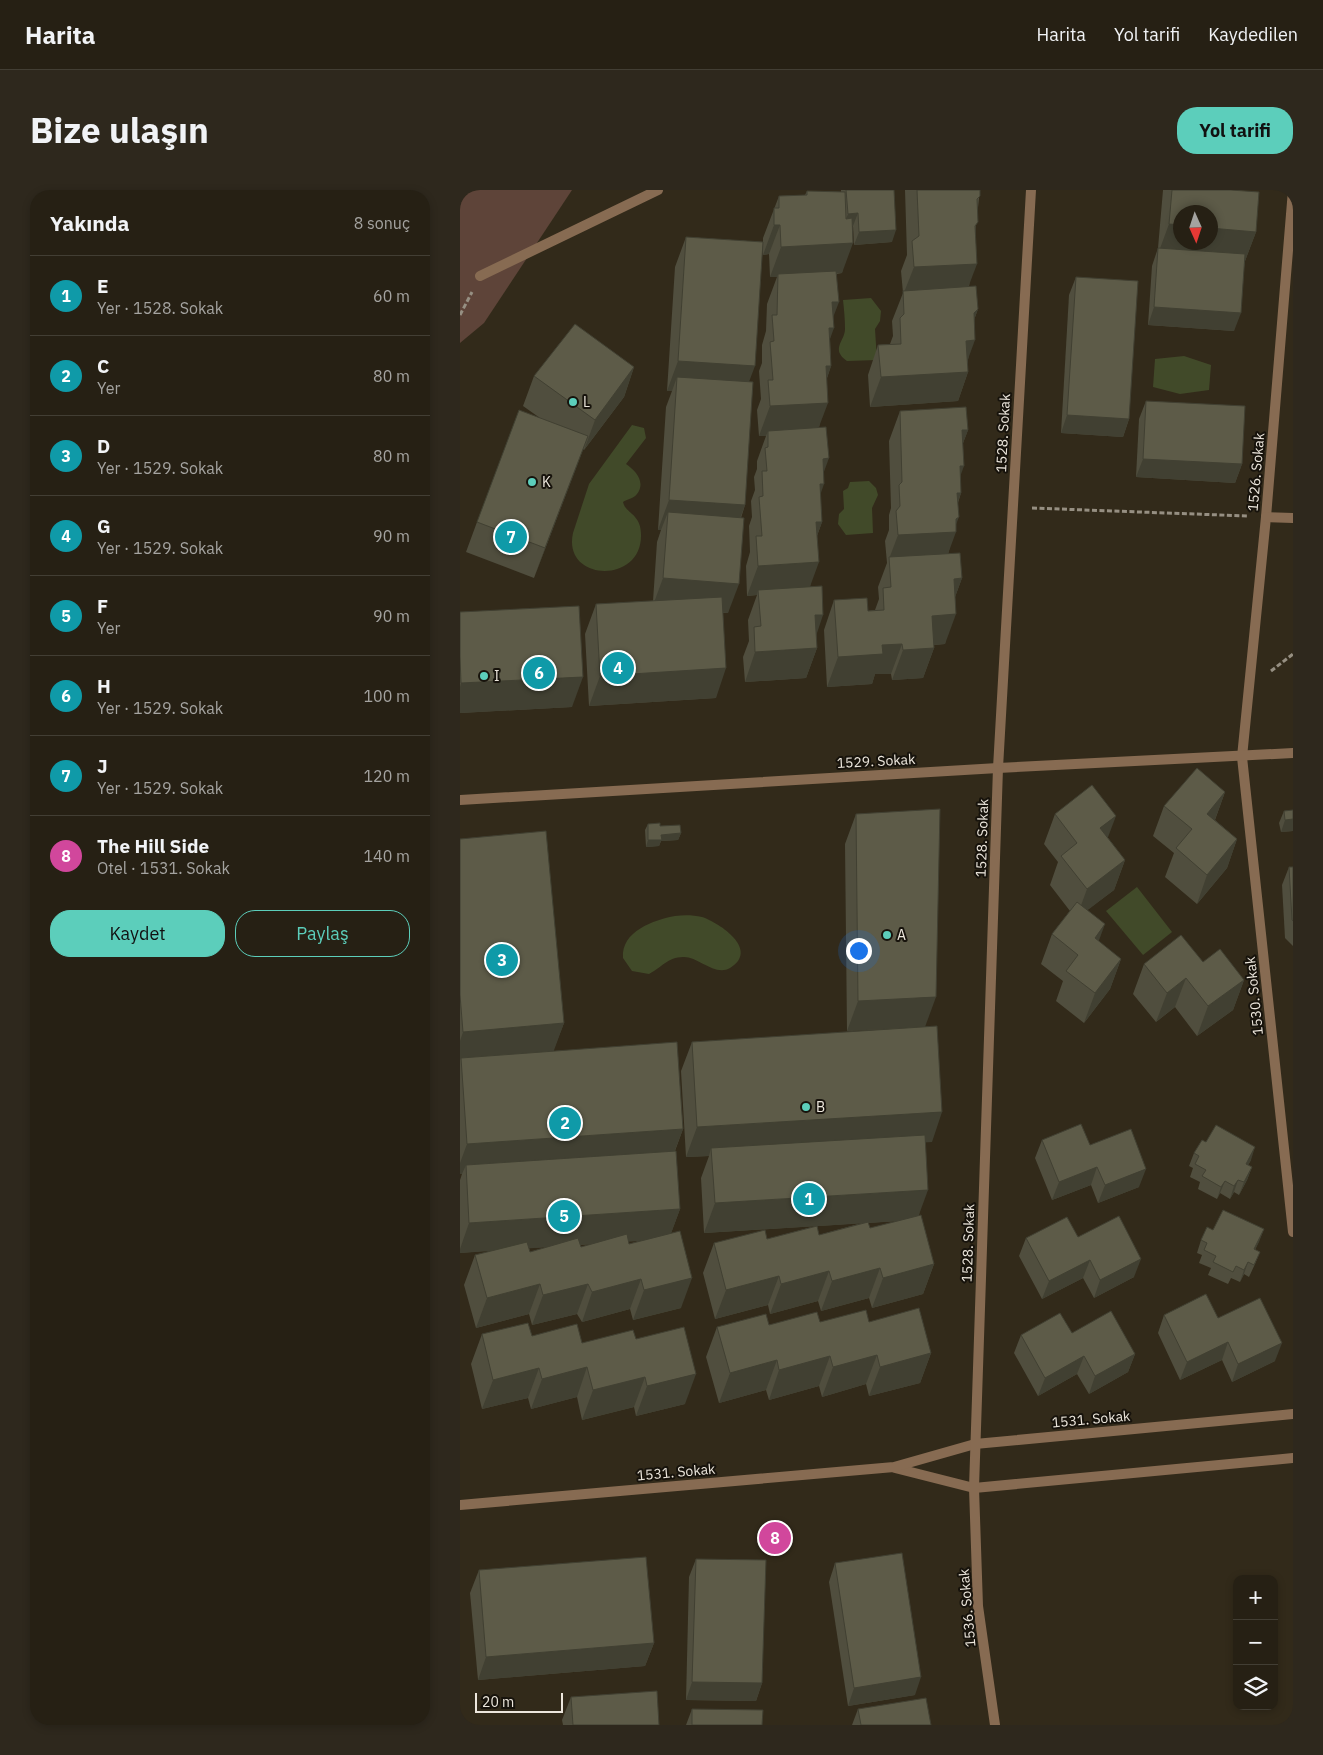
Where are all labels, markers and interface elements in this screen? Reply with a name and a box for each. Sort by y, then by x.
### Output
text: Harita [25,19,95,51]
text: Harita [1037,23,1086,46]
text: Yol tarifi [1114,23,1180,46]
text: Kaydedilen [1208,23,1298,46]
text: Bize ulaşın [30,107,209,153]
button: Yol tarifi [1177,107,1293,154]
north arrow [1173,205,1218,250]
text: Yakında [50,209,130,237]
text: 8 sonuç [354,213,410,233]
text: E [97,274,109,298]
text: 1 [61,286,71,306]
text: 60 m [373,286,410,306]
text: Yer · 1528. Sokak [97,298,223,318]
text: C [97,354,109,378]
text: 2 [61,366,71,386]
text: 80 m [373,366,410,386]
text: Yer [97,378,120,398]
place label: L [583,393,590,411]
street label: 1528. Sokak [992,393,1014,473]
marker: L [567,396,579,408]
street label: 1526. Sokak [1244,431,1268,512]
text: D [97,434,110,458]
text: 3 [61,446,71,466]
text: 80 m [373,446,410,466]
text: Yer · 1529. Sokak [97,458,223,478]
place label: K [542,473,551,491]
marker: K [526,476,538,488]
text: G [97,514,111,538]
pin: 7 [495,518,527,556]
text: 4 [61,526,71,546]
text: 90 m [373,526,410,546]
text: Yer · 1529. Sokak [97,538,223,558]
text: F [97,594,108,618]
text: 5 [61,606,71,626]
text: 90 m [373,606,410,626]
text: Yer [97,618,120,638]
pin: 4 [602,649,634,687]
pin: 6 [523,654,555,692]
place label: I [494,667,500,685]
marker: I [478,670,490,682]
text: H [97,674,111,698]
text: 6 [61,686,71,706]
text: 100 m [363,686,410,706]
text: Yer · 1529. Sokak [97,698,223,718]
street label: 1529. Sokak [836,750,916,772]
text: J [97,754,108,778]
text: 7 [61,766,71,786]
text: 120 m [363,766,410,786]
text: Yer · 1529. Sokak [97,778,223,798]
street label: 1528. Sokak [972,798,992,878]
text: The Hill Side [97,834,209,858]
text: 8 [61,846,71,866]
text: 140 m [363,846,410,866]
text: Otel · 1531. Sokak [97,858,230,878]
button: Kaydet [50,910,225,957]
button: Paylaş [235,910,410,957]
place label: A [897,926,906,944]
marker: A [881,929,893,941]
your location [846,938,872,964]
pin: 3 [486,941,518,979]
street label: 1530. Sokak [1241,955,1267,1036]
place label: B [816,1098,825,1116]
marker: B [800,1101,812,1113]
pin: 2 [549,1104,581,1142]
pin: 1 [793,1180,825,1218]
pin: 5 [548,1197,580,1235]
street label: 1528. Sokak [958,1203,978,1283]
street label: 1531. Sokak [1051,1407,1132,1431]
street label: 1531. Sokak [636,1460,717,1484]
pin: 8 [759,1519,791,1557]
street label: 1536. Sokak [955,1567,979,1648]
map controls [1233,1575,1278,1710]
button: + [1233,1575,1278,1620]
button: − [1233,1620,1278,1665]
button: layers [1233,1665,1278,1710]
scale bar [475,1690,562,1713]
text: 20 m [482,1693,514,1711]

